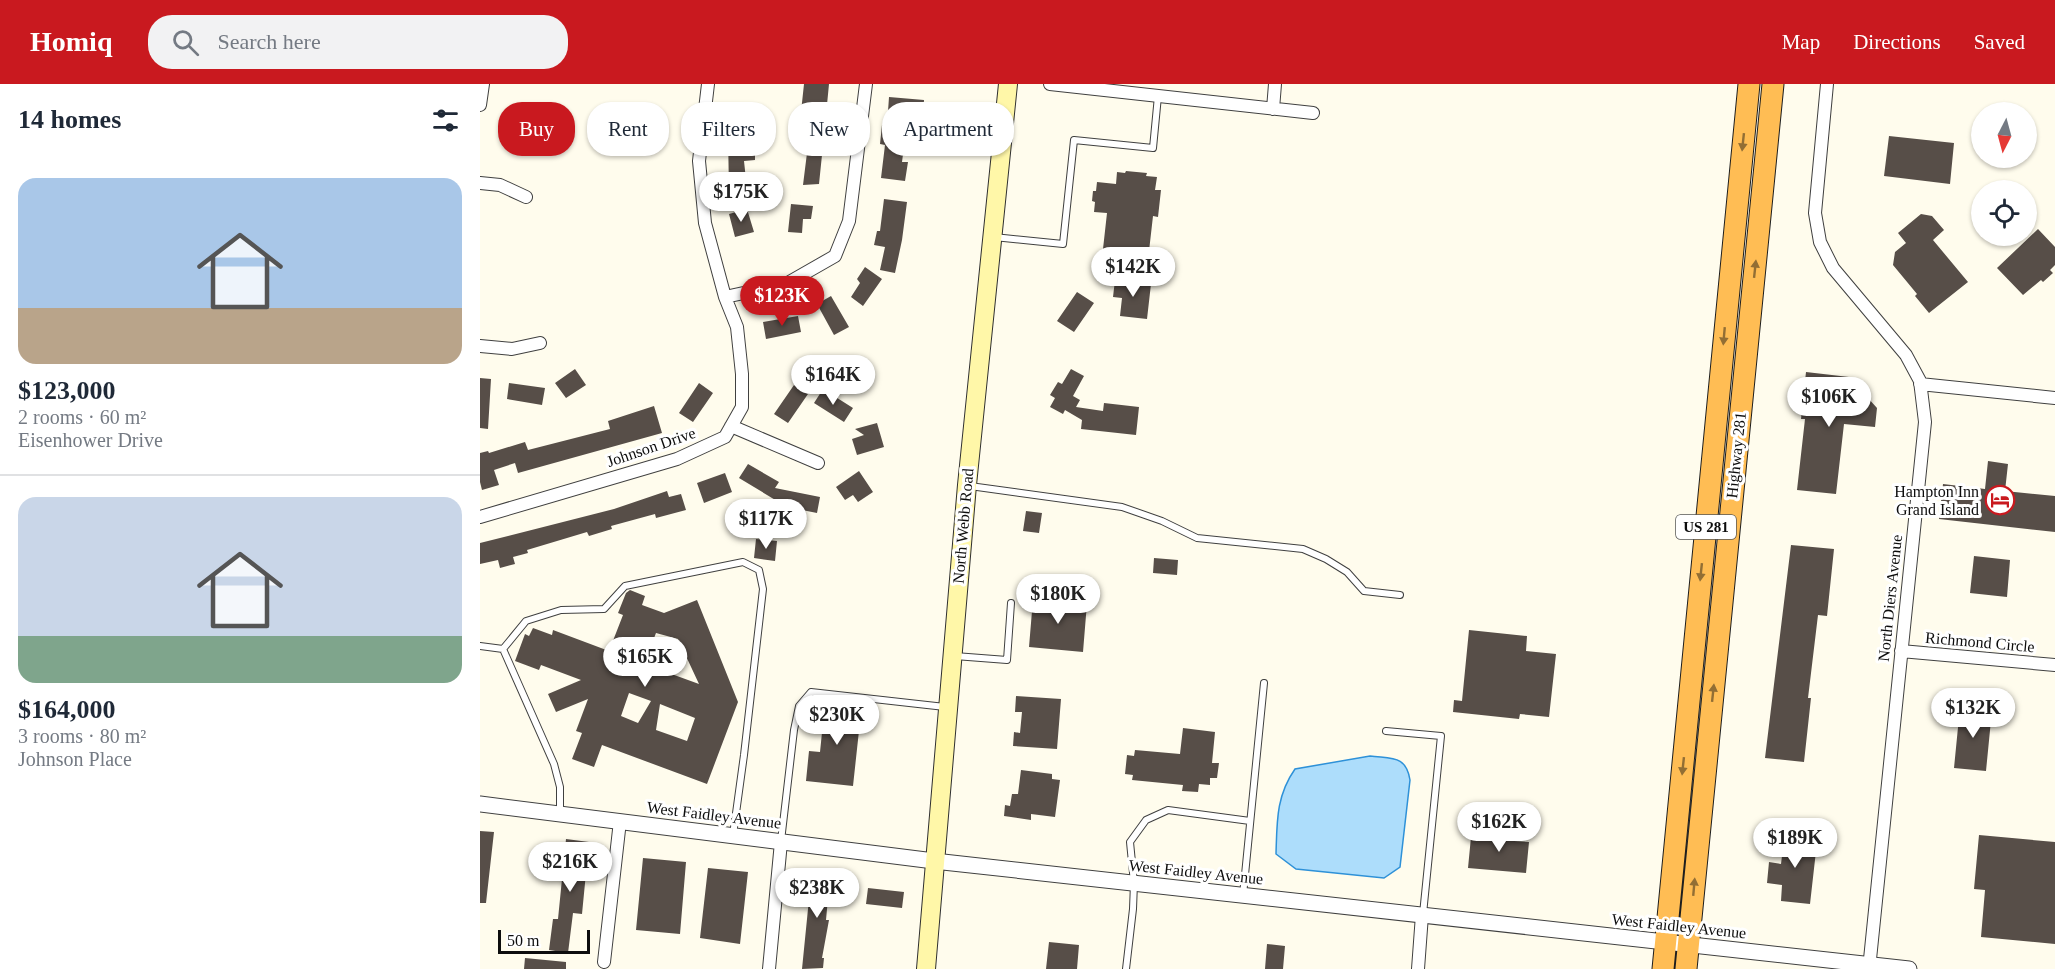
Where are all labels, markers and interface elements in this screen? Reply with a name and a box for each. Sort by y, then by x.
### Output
search box [148,15,568,69]
text: Homiq [30,26,112,57]
icon: search [169,26,202,59]
text: Search here [217,29,321,54]
text: Map [1782,30,1820,54]
text: Directions [1853,30,1941,54]
text: Saved [1974,30,2025,54]
chip: Buy [498,102,575,156]
chip: Rent [587,102,669,156]
chip: Filters [681,102,776,156]
chip: New [788,102,870,156]
chip: Apartment [882,102,1014,156]
north arrow [1971,102,2037,168]
map controls [1971,102,2037,246]
icon: filters [429,104,462,137]
text: 14 homes [18,105,121,134]
one-way arrow [1738,133,1748,152]
pin: $175K [699,172,783,223]
text: $175K [713,180,769,202]
button: locate [1971,180,2037,246]
icon: home [186,217,294,325]
pin: $142K [1091,247,1175,298]
text: $142K [1105,255,1161,277]
one-way arrow [1750,259,1760,278]
pin: $123K [740,276,824,327]
text: $123K [754,284,810,306]
one-way arrow [1719,327,1729,346]
pin: $164K [791,355,875,406]
text: $164K [805,363,861,385]
text: $123,000 [18,376,116,405]
pin: $106K [1787,377,1871,428]
text: $106K [1801,385,1857,407]
text: 2 rooms · 60 m² [18,406,146,428]
street label: Highway 281 [1723,411,1750,499]
street label: Johnson Drive [604,424,698,470]
text: Eisenhower Drive [18,429,163,451]
street label: North Webb Road [949,468,977,584]
place label: Hampton Inn Grand Island [1894,483,1979,518]
hotel icon: Hampton Inn Grand Island [1984,484,2016,516]
pin: $117K [724,499,808,550]
text: $117K [739,507,793,529]
road number: US 281 [1676,515,1736,539]
street label: North Diers Avenue [1875,534,1905,662]
icon: home [186,536,294,644]
one-way arrow [1696,563,1706,582]
pin: $180K [1016,574,1100,625]
text: $180K [1030,582,1086,604]
street label: Richmond Circle [1925,629,2035,655]
pin: $165K [603,637,687,688]
text: $165K [617,645,673,667]
one-way arrow [1708,683,1718,702]
pin: $132K [1931,688,2015,739]
text: $164,000 [18,695,116,724]
pin: $230K [795,695,879,746]
text: $132K [1945,696,2001,718]
text: $230K [809,703,865,725]
text: 3 rooms · 80 m² [18,725,146,747]
text: Johnson Place [18,748,132,770]
one-way arrow [1678,757,1688,776]
street label: West Faidley Avenue [646,798,782,833]
pin: $162K [1457,802,1541,853]
text: $162K [1471,810,1527,832]
pin: $189K [1753,818,1837,869]
text: $189K [1767,826,1823,848]
pin: $216K [528,842,612,893]
text: $216K [542,850,598,872]
street label: West Faidley Avenue [1128,856,1264,889]
pin: $238K [775,868,859,919]
text: $238K [789,876,845,898]
one-way arrow [1689,877,1699,896]
street label: West Faidley Avenue [1611,910,1747,943]
scale bar [498,927,590,954]
text: 50 m [507,932,539,949]

